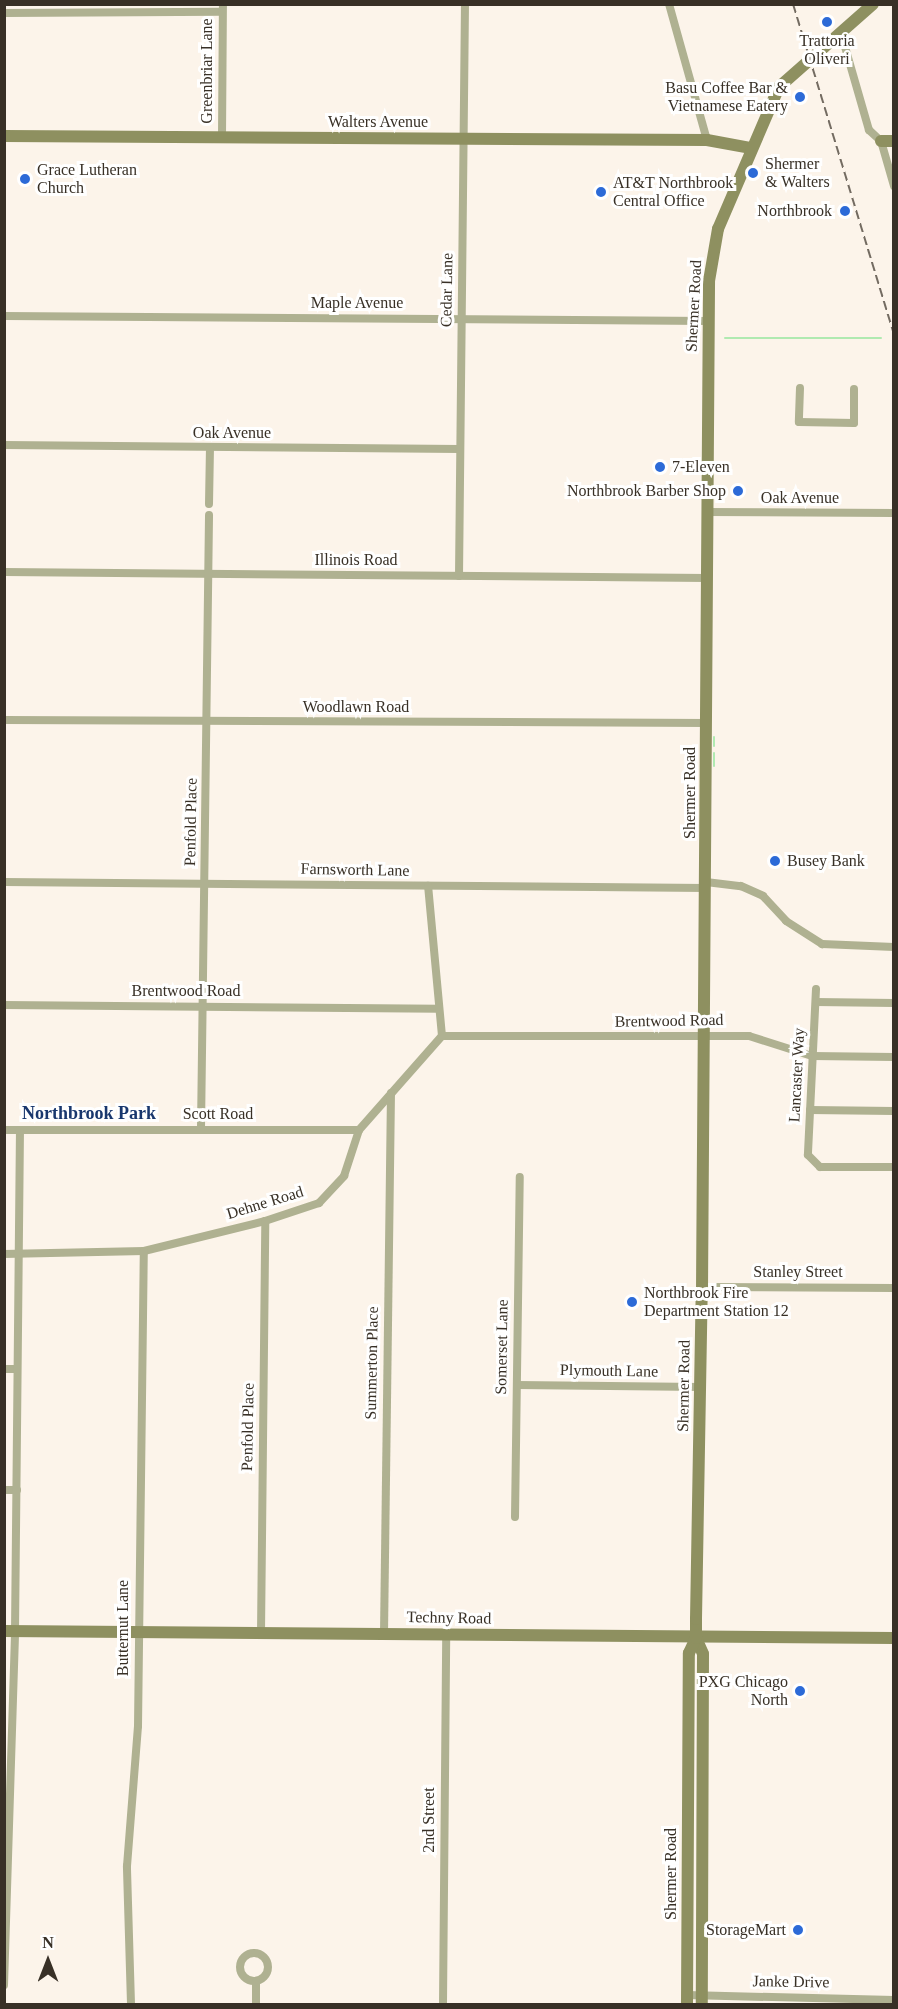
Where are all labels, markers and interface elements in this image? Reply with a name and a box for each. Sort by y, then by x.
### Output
marker: Trattoria Oliveri [820,15,834,29]
street label: Greenbriar Lane [197,18,217,124]
place label: Trattoria Oliveri [799,31,855,69]
place label: Basu Coffee Bar & Vietnamese Eatery [665,78,788,116]
marker: Basu Coffee Bar & Vietnamese Eatery [793,90,807,104]
street label: Walters Avenue [327,112,429,132]
place label: Shermer & Walters [765,154,830,192]
place label: Grace Lutheran Church [37,160,137,198]
marker: Shermer & Walters [746,166,760,180]
marker: Grace Lutheran Church [18,172,32,186]
place label: AT&T Northbrook Central Office [613,173,733,211]
marker: AT&T Northbrook Central Office [594,185,608,199]
place label: Northbrook [757,201,832,221]
marker: Northbrook [836,202,854,220]
street label: Cedar Lane [437,253,457,327]
street label: Shermer Road [682,260,706,352]
street label: Maple Avenue [310,293,404,313]
street label: Oak Avenue [192,423,272,443]
place label: 7-Eleven [672,457,730,477]
marker: 7-Eleven [653,460,667,474]
place label: Northbrook Barber Shop [567,481,726,501]
marker: Northbrook Barber Shop [731,484,745,498]
street label: Oak Avenue [760,488,840,508]
street label: Illinois Road [314,550,398,570]
street label: Woodlawn Road [303,697,409,717]
street label: Shermer Road [680,747,700,839]
street label: Penfold Place [181,778,201,866]
place label: Busey Bank [787,851,865,871]
marker: Busey Bank [768,854,782,868]
street label: Farnsworth Lane [300,859,410,881]
street label: Brentwood Road [132,981,240,1001]
street label: Brentwood Road [614,1010,724,1032]
street label: Lancaster Way [785,1027,809,1123]
district label: Northbrook Park [22,1102,156,1124]
street label: Scott Road [183,1104,253,1124]
street label: Dehne Road [224,1182,306,1224]
street label: Stanley Street [753,1262,843,1282]
place label: Northbrook Fire Department Station 12 [644,1283,789,1321]
marker: Northbrook Fire Department Station 12 [625,1295,639,1309]
street label: Somerset Lane [492,1299,512,1395]
street label: Summerton Place [361,1306,383,1420]
street label: Shermer Road [674,1340,694,1432]
street label: Plymouth Lane [560,1361,658,1381]
street label: Penfold Place [238,1383,258,1471]
street label: Butternut Lane [113,1580,133,1676]
street label: Techny Road [407,1608,491,1628]
place label: PXG Chicago North [699,1672,788,1710]
marker: PXG Chicago North [793,1684,807,1698]
street label: 2nd Street [419,1787,439,1853]
street label: Shermer Road [661,1828,681,1920]
place label: StorageMart [706,1920,786,1940]
marker: StorageMart [791,1923,805,1937]
north arrow [18,1931,78,1991]
text: N [42,1934,54,1951]
street label: Janke Drive [752,1972,830,1992]

